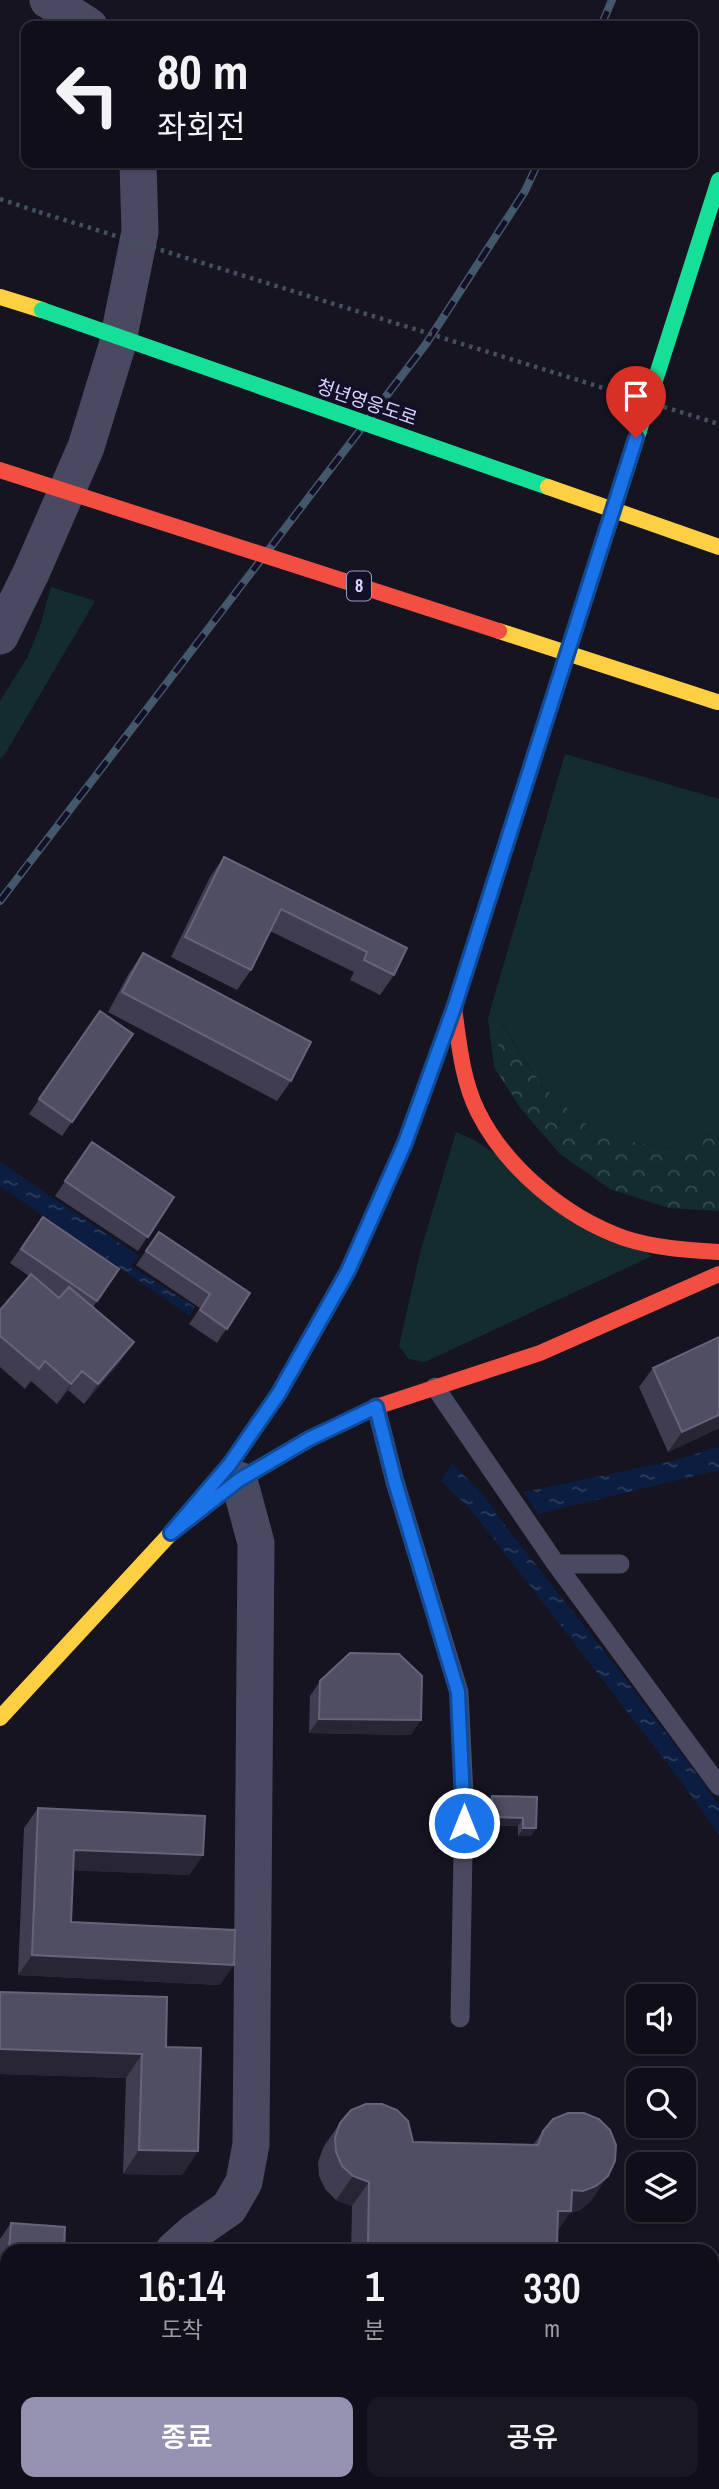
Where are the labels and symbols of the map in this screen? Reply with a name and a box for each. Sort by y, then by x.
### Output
pin [606,366,666,438]
street label: 청년영웅도로 [313,373,421,431]
road number: 8 [347,572,371,600]
position arrow [427,1786,501,1860]

